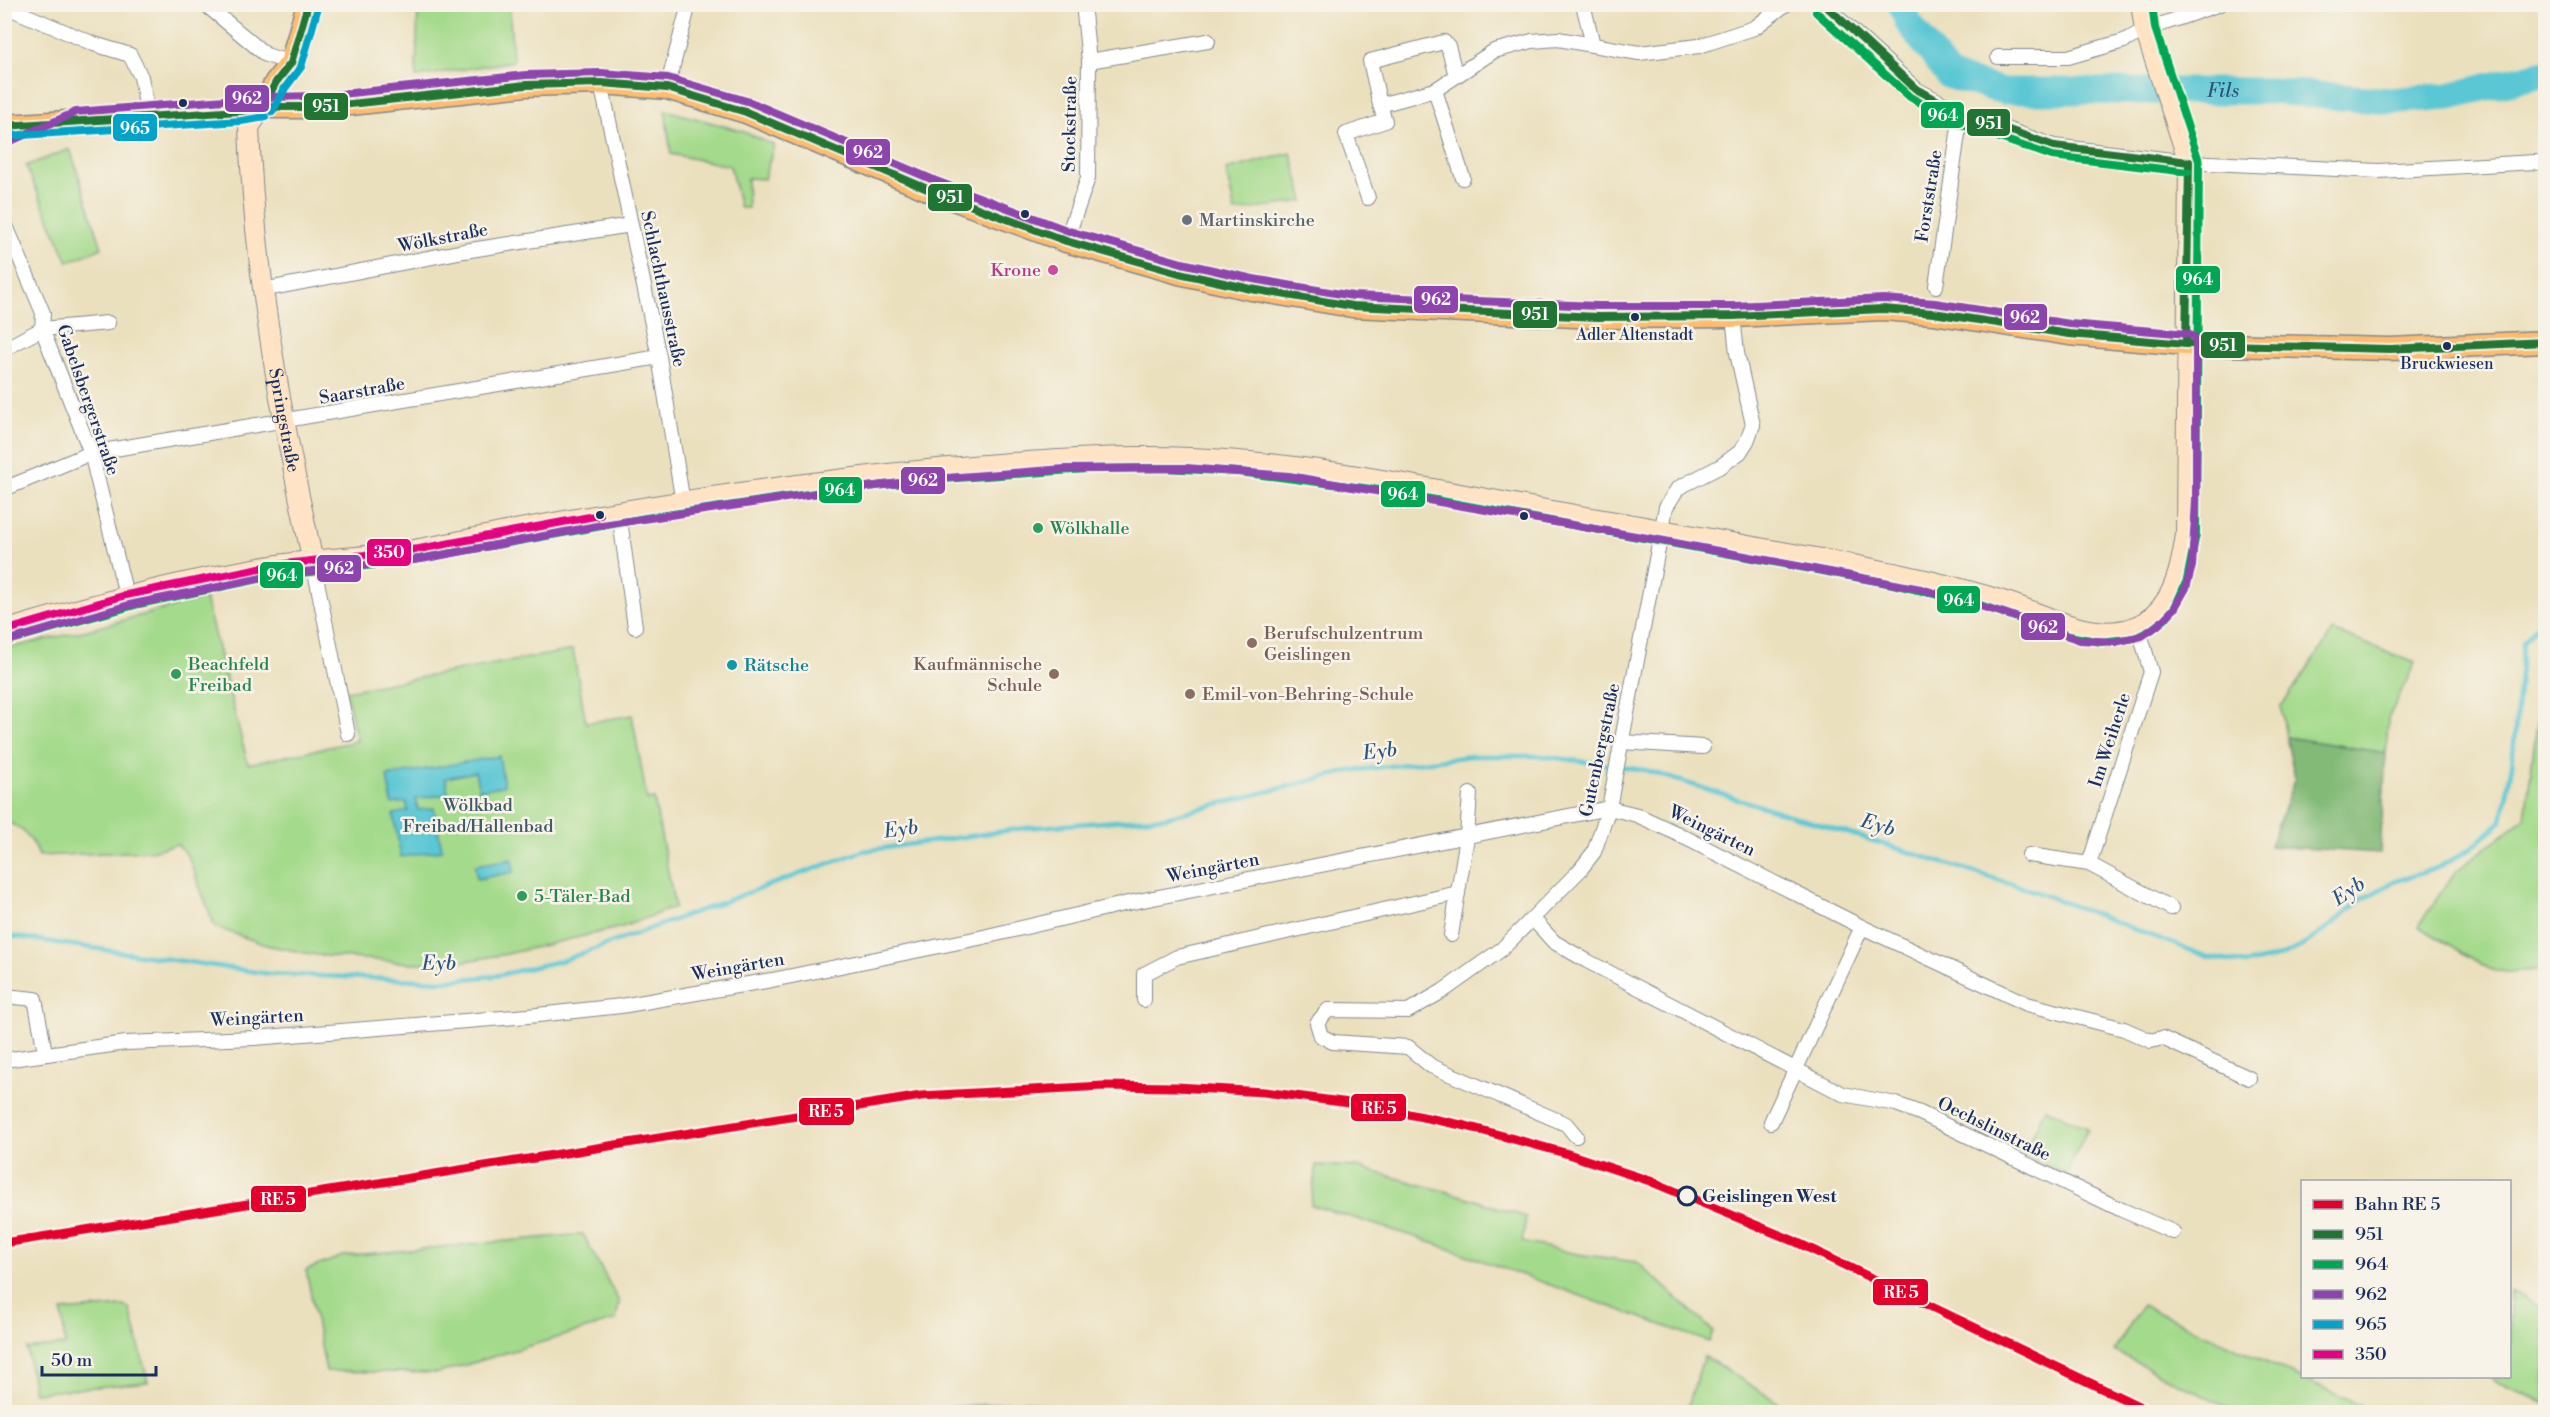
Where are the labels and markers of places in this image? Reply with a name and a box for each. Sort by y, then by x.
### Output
unlabelled marker [177,97,189,109]
unlabelled marker [1019,208,1031,220]
place label: Martinskirche [1199,209,1315,232]
marker: Martinskirche [1180,213,1194,227]
place label: Krone [990,259,1041,282]
marker: Krone [1046,263,1060,277]
marker: Adler Altenstadt [1629,311,1641,323]
place label: Adler Altenstadt [1575,325,1694,345]
marker: Bruckwiesen [2441,340,2453,352]
place label: Bruckwiesen [2399,354,2494,374]
unlabelled marker [594,509,606,521]
unlabelled marker [1518,510,1530,522]
place label: Wölkhalle [1049,517,1130,540]
marker: Wölkhalle [1031,521,1045,535]
place label: Berufschulzentrum Geislingen [1263,622,1423,666]
marker: Berufschulzentrum Geislingen [1245,636,1259,650]
place label: Beachfeld Freibad [187,653,270,697]
place label: Kaufmännische Schule [913,653,1042,697]
place label: Rätsche [744,654,809,677]
marker: Rätsche [725,658,739,672]
marker: Beachfeld Freibad [169,667,183,681]
marker: Kaufmännische Schule [1047,667,1061,681]
place label: Emil-von-Behring-Schule [1202,683,1414,706]
marker: Emil-von-Behring-Schule [1183,687,1197,701]
place label: 5-Täler-Bad [534,885,631,908]
marker: 5-Täler-Bad [515,889,529,903]
place label: Geislingen West [1702,1185,1837,1208]
marker: Geislingen West [1677,1186,1697,1206]

